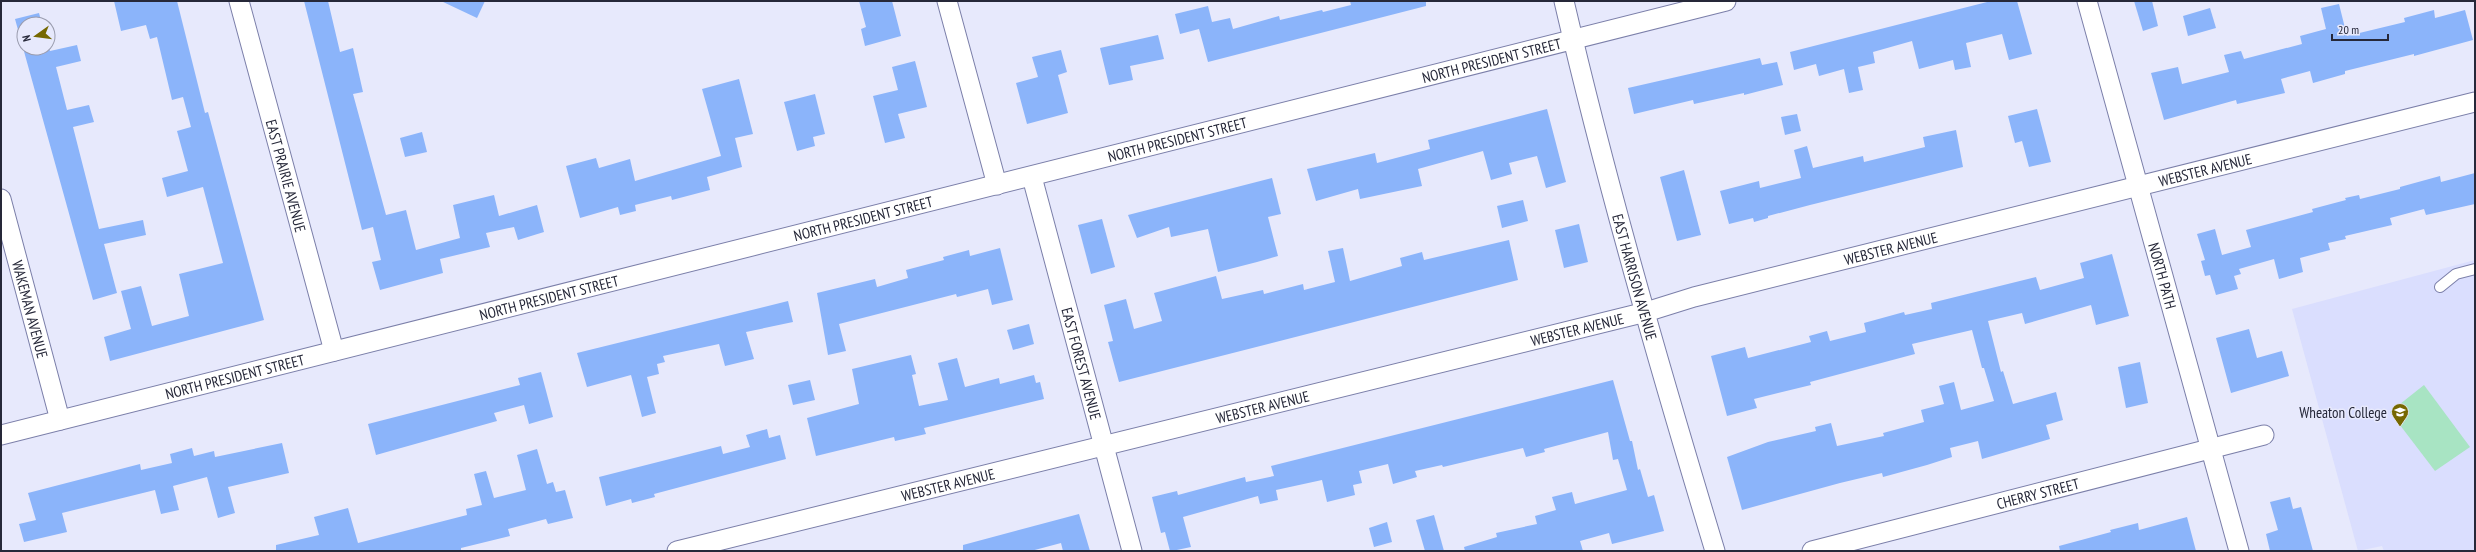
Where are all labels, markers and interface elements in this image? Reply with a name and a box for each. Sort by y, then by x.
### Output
north arrow [16,16,56,56]
scale bar [2332,16,2388,42]
text: 20 m [2338,22,2359,37]
street label: NORTH PRESIDENT STREET [1420,33,1563,87]
text: N [19,34,34,43]
street label: NORTH PRESIDENT STREET [1106,112,1249,166]
street label: EAST PRAIRIE AVENUE [262,117,311,234]
street label: WEBSTER AVENUE [2156,149,2254,190]
street label: NORTH PRESIDENT STREET [792,191,935,245]
street label: EAST HARRISON AVENUE [1609,212,1662,342]
street label: WEBSTER AVENUE [1842,227,1939,269]
street label: NORTH PATH [2145,240,2181,311]
street label: WAKEMAN AVENUE [8,258,53,360]
street label: NORTH PRESIDENT STREET [477,270,621,324]
street label: EAST FOREST AVENUE [1058,305,1106,422]
street label: WEBSTER AVENUE [1528,308,1626,350]
street label: NORTH PRESIDENT STREET [163,349,307,403]
street label: WEBSTER AVENUE [1214,386,1311,427]
school or university icon: Wheaton College [2390,402,2410,427]
place label: Wheaton College [2299,403,2387,422]
street label: WEBSTER AVENUE [899,464,996,505]
street label: CHERRY STREET [1994,473,2081,513]

